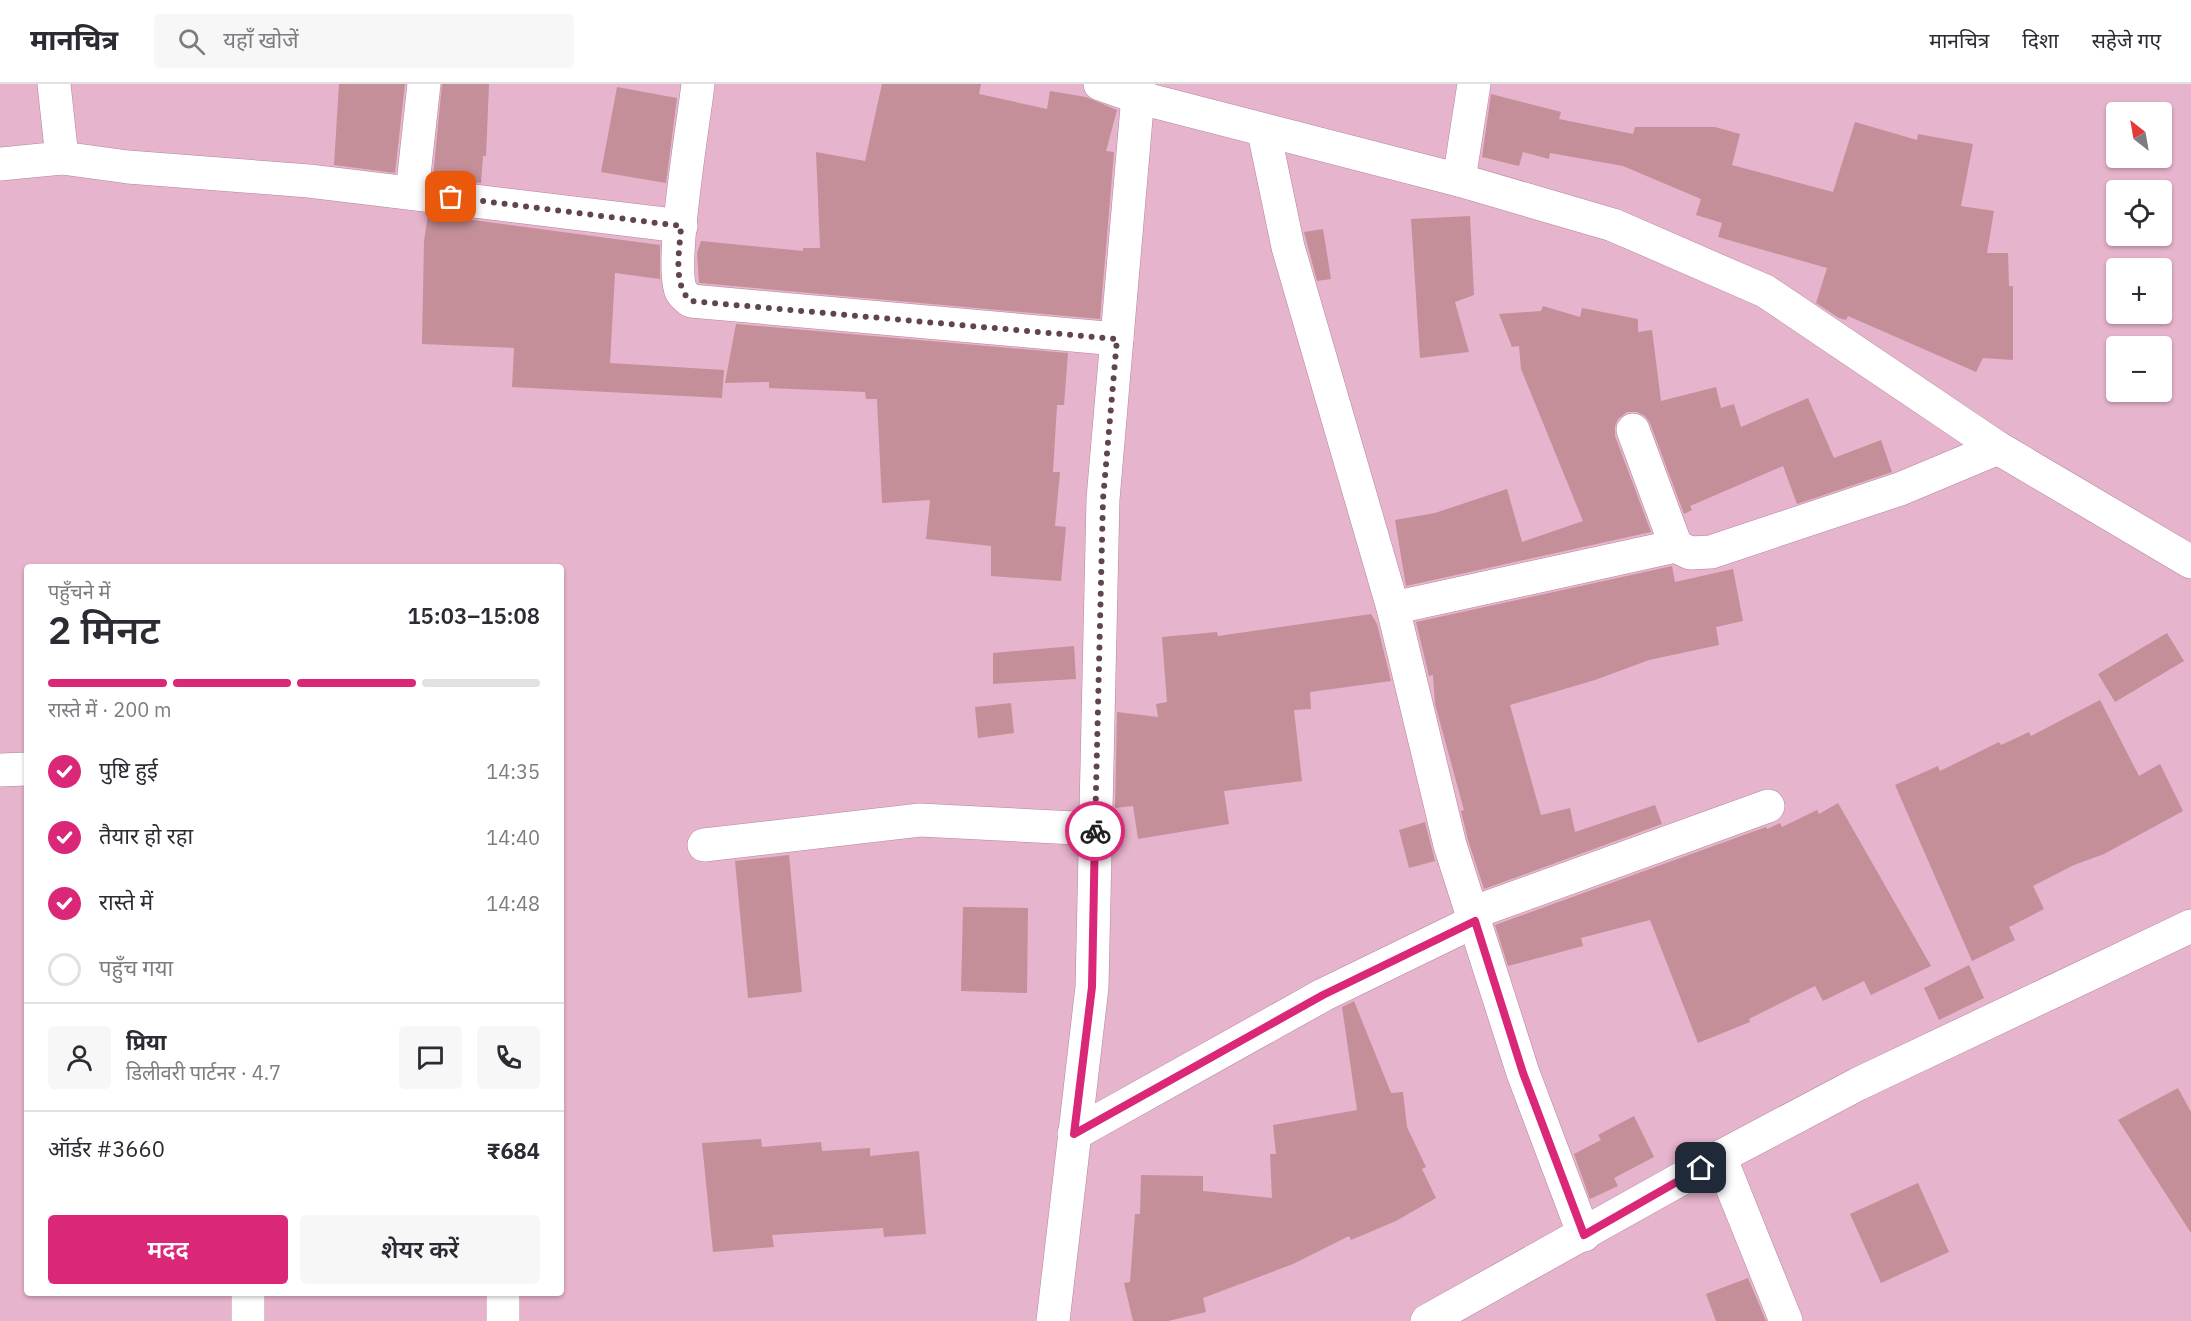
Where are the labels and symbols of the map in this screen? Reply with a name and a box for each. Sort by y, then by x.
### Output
north arrow [2106,102,2172,168]
pin [425,171,476,222]
courier [1065,801,1125,861]
pin [1675,1142,1726,1193]

